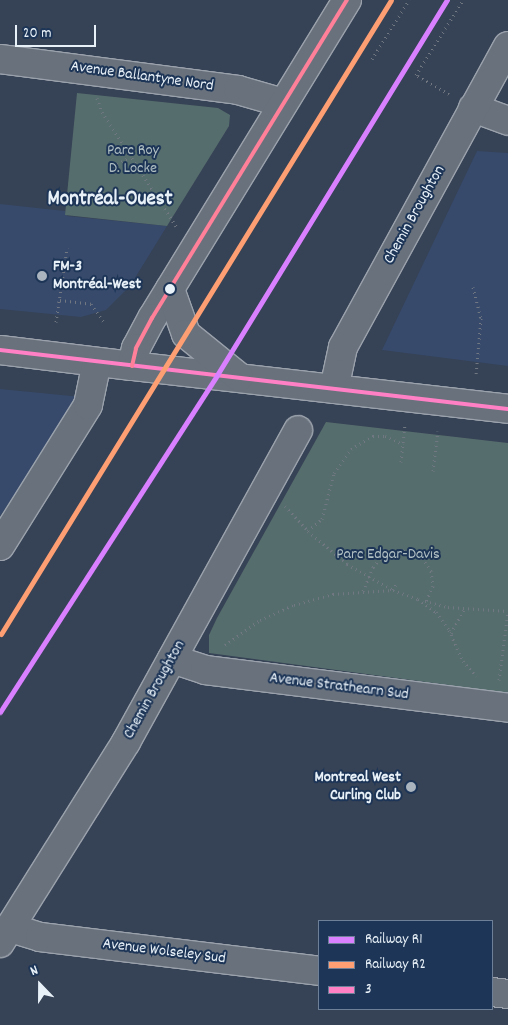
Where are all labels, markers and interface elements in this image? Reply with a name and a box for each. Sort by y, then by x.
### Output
scale bar [18,15,99,47]
text: 20 m [23,23,51,45]
street label: Avenue Ballantyne Nord [69,57,215,97]
park label: Parc Roy D. Locke [107,141,159,179]
street label: Chemin Broughton [380,162,450,268]
district label: Montréal-Ouest [48,187,172,213]
place label: FM-3 Montréal-West [53,257,141,295]
marker: FM-3 Montréal-West [35,269,49,283]
unlabelled marker [165,284,175,294]
park label: Parc Edgar-Davis [336,545,440,565]
street label: Chemin Broughton [120,637,190,743]
street label: Avenue Strathearn Sud [268,669,410,705]
place label: Montreal West Curling Club [314,768,401,806]
marker: Montreal West Curling Club [405,781,417,793]
legend [318,920,493,1010]
text: Railway R1 [365,929,422,951]
street label: Avenue Wolseley Sud [101,935,227,969]
text: Railway R2 [365,954,426,976]
north arrow [15,960,65,1010]
text: N [27,961,41,982]
text: 3 [365,979,372,1001]

